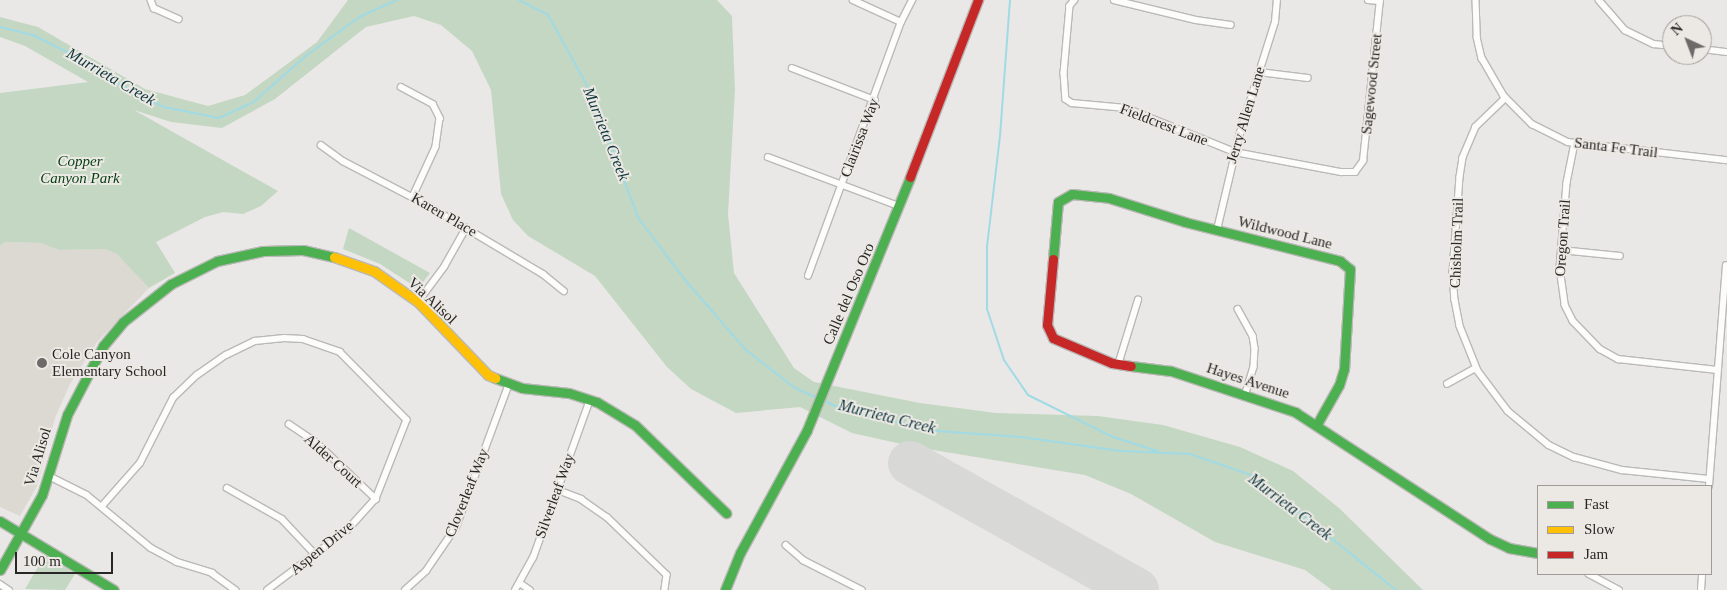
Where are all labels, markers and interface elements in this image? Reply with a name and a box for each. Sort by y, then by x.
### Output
north arrow [1662,15,1712,65]
text: N [1668,20,1686,38]
street label: Sagewood Street [1358,33,1386,135]
water label: Murrieta Creek [63,44,159,110]
street label: Jerry Allen Lane [1223,64,1269,166]
water label: Murrieta Creek [578,84,634,184]
street label: Clairissa Way [837,96,883,180]
street label: Fieldcrest Lane [1117,100,1211,150]
street label: Santa Fe Trail [1573,134,1659,162]
park label: Copper Canyon Park [40,152,120,187]
street label: Karen Place [408,189,480,241]
street label: Chisholm Trail [1446,197,1468,289]
street label: Oregon Trail [1551,199,1575,277]
street label: Wildwood Lane [1236,213,1334,253]
street label: Calle del Oso Oro [819,240,879,348]
street label: Via Alisol [403,274,461,328]
place label: Cole Canyon Elementary School [52,345,167,380]
marker: Cole Canyon Elementary School [36,357,48,369]
street label: Hayes Avenue [1204,359,1292,403]
water label: Murrieta Creek [836,396,938,438]
street label: Via Alisol [20,425,56,489]
street label: Alder Court [300,430,366,492]
street label: Cloverleaf Way [441,446,493,540]
street label: Silverleaf Way [531,451,579,541]
water label: Murrieta Creek [1245,469,1335,545]
legend [1537,485,1712,575]
text: Fast [1584,496,1609,512]
street label: Aspen Drive [287,517,357,579]
text: Slow [1584,521,1615,537]
scale bar [18,542,115,574]
text: Jam [1584,546,1608,562]
text: 100 m [23,553,61,569]

